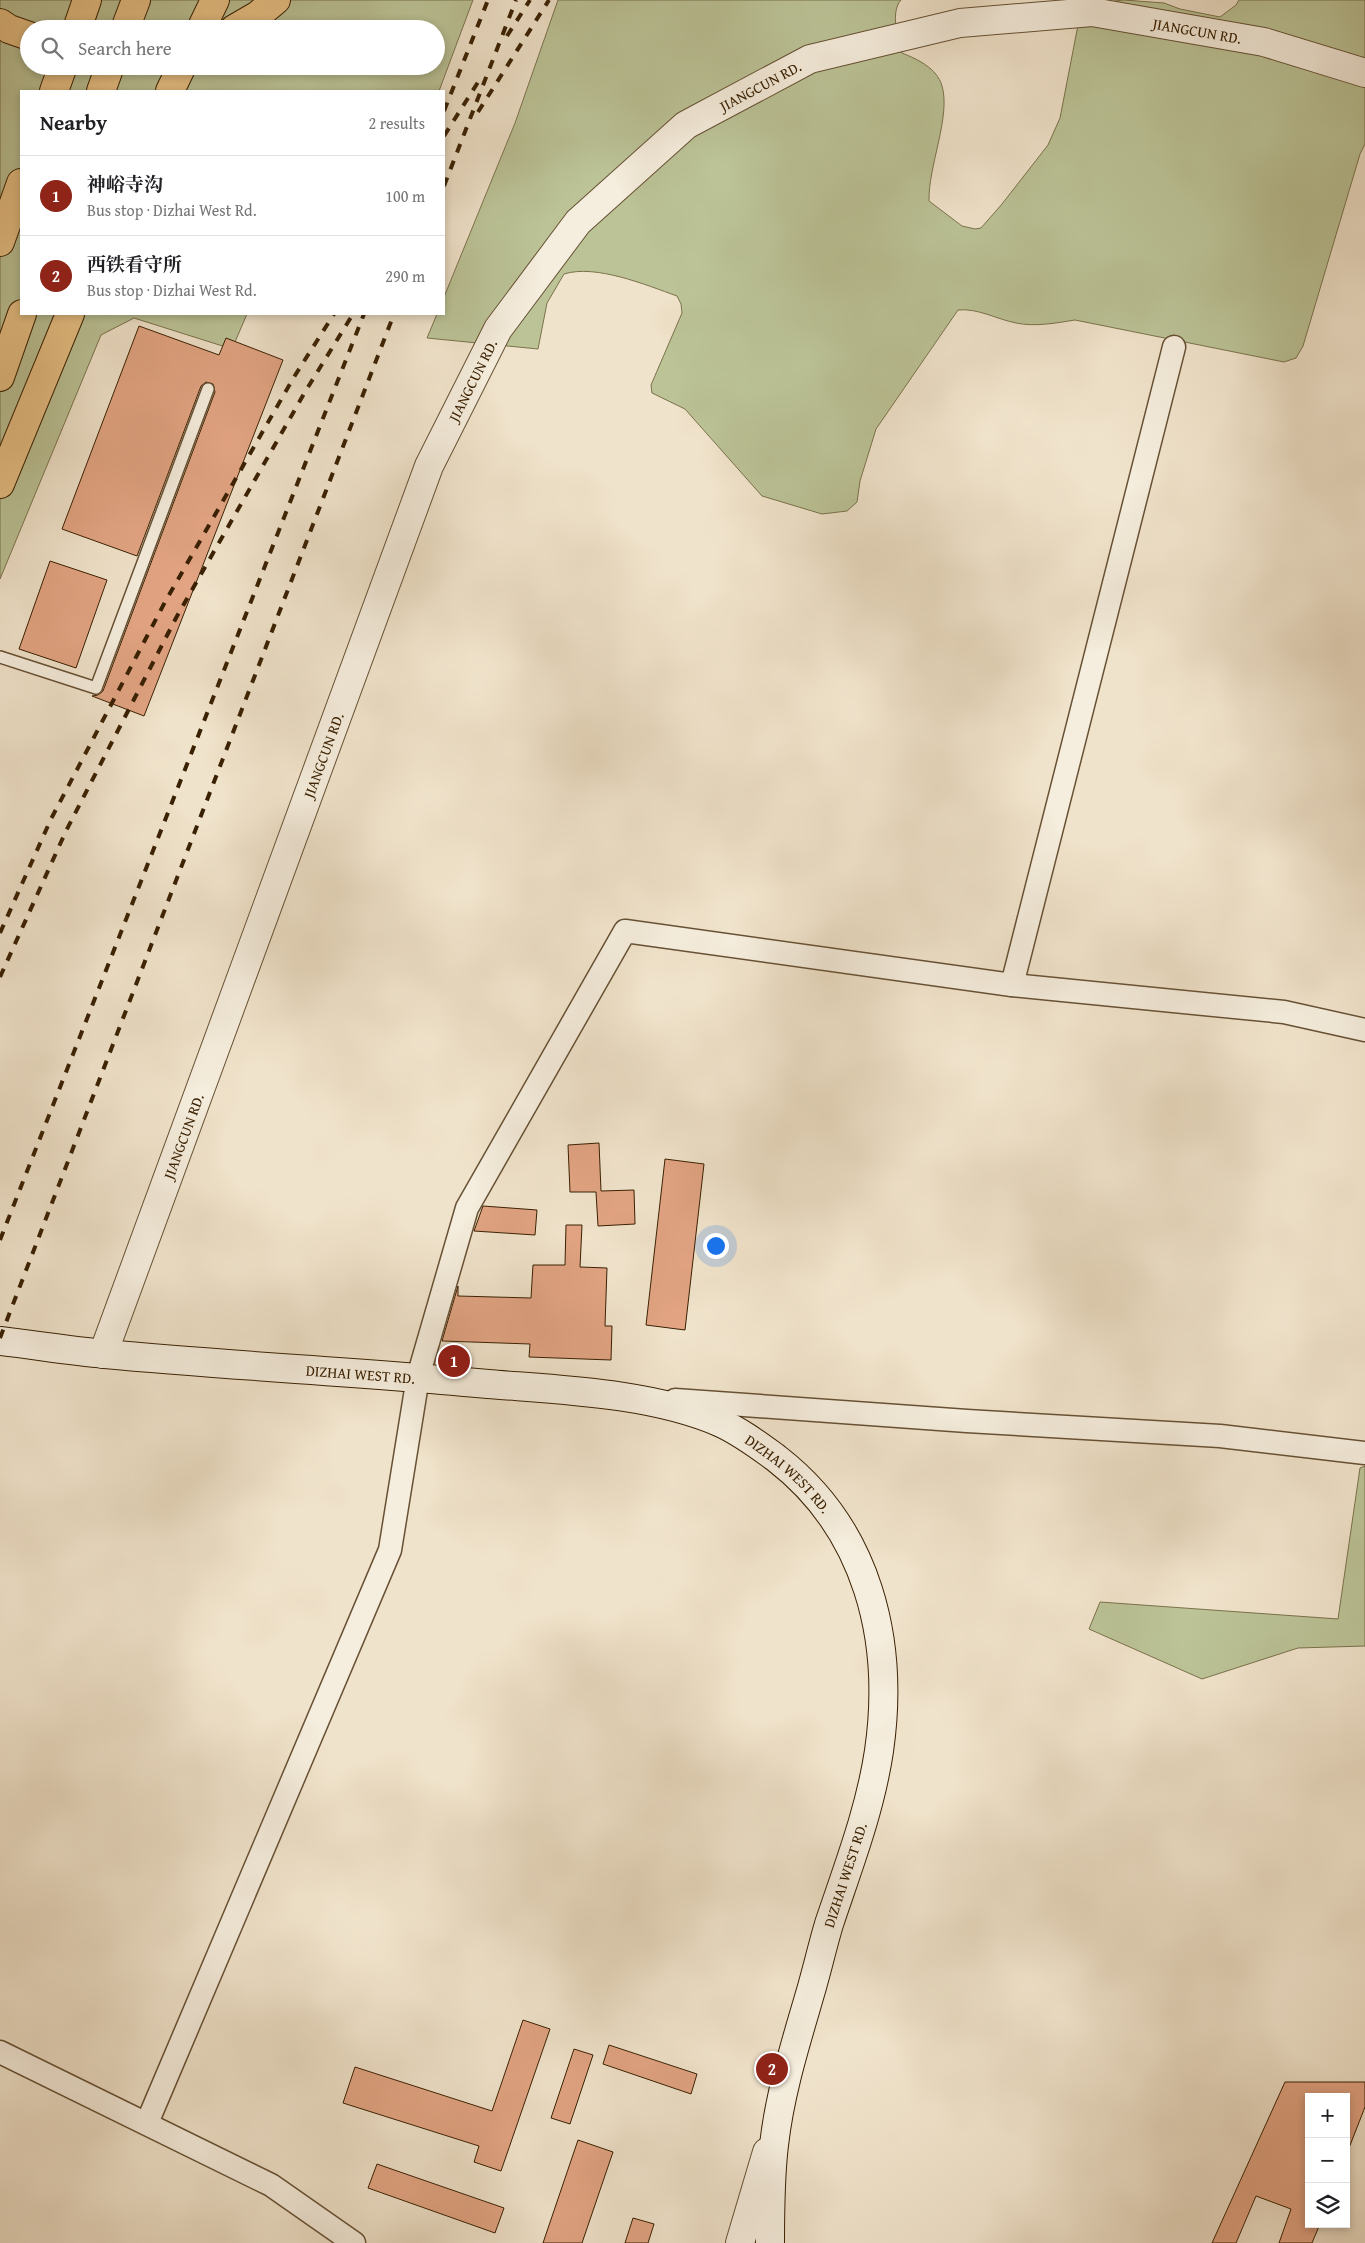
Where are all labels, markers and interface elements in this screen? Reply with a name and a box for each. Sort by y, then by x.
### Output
street label: JIANGCUN RD. [1149,12,1243,48]
search box [20,20,445,75]
icon: search [38,34,66,62]
text: Search here [78,34,172,62]
street label: JIANGCUN RD. [714,55,805,117]
text: Nearby [40,107,107,138]
text: 2 results [368,111,425,135]
text: 神峪寺沟 [87,170,163,198]
text: 1 [52,184,60,208]
text: 100 m [385,184,425,208]
text: Bus stop · Dizhai West Rd. [87,198,257,222]
text: 西铁看守所 [87,250,182,278]
text: 2 [52,264,60,288]
text: 290 m [385,264,425,288]
text: Bus stop · Dizhai West Rd. [87,278,257,302]
street label: JIANGCUN RD. [442,335,502,427]
street label: JIANGCUN RD. [297,709,348,803]
street label: JIANGCUN RD. [157,1090,208,1184]
your location [703,1233,729,1259]
pin: 1 [438,1342,470,1380]
street label: DIZHAI WEST RD. [305,1359,416,1388]
street label: DIZHAI WEST RD. [741,1429,836,1517]
street label: DIZHAI WEST RD. [818,1820,872,1930]
pin: 2 [756,2050,788,2088]
map controls [1305,2093,1350,2228]
button: + [1305,2093,1350,2138]
button: − [1305,2138,1350,2183]
button: layers [1305,2183,1350,2228]

